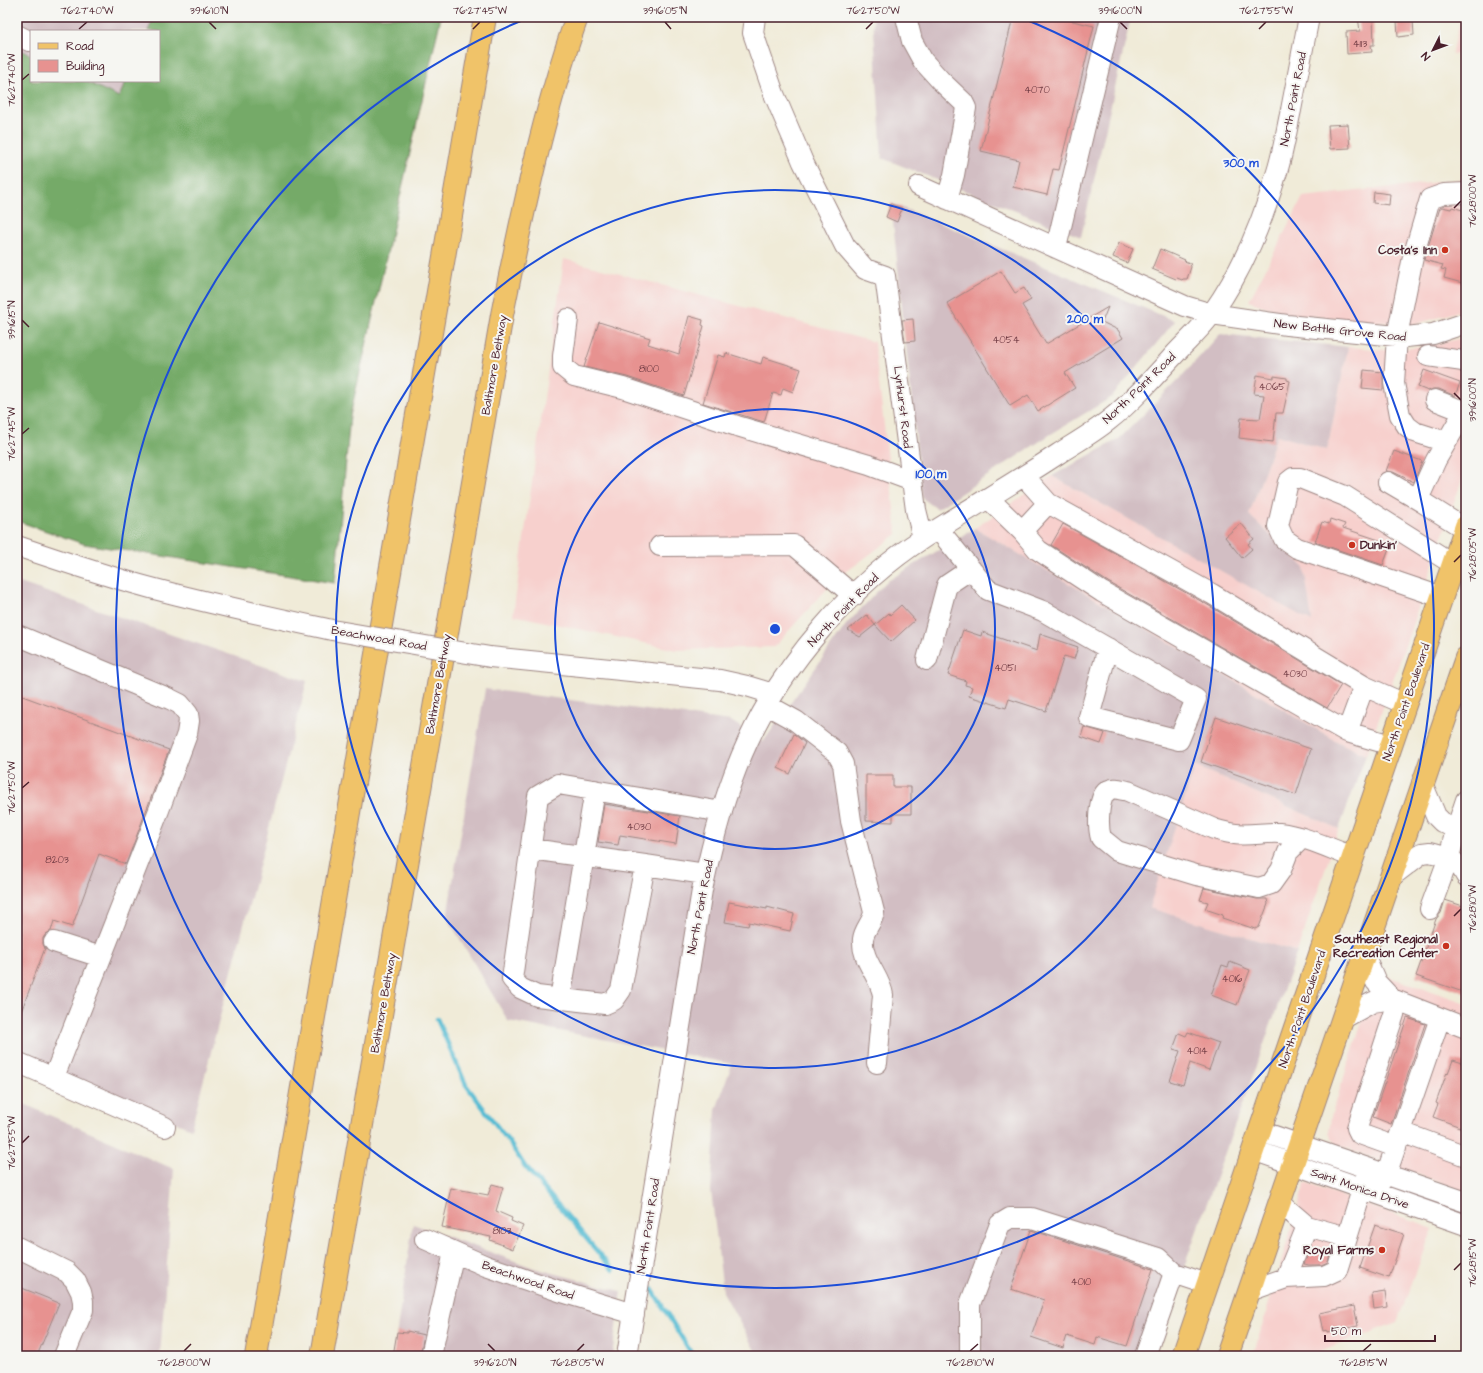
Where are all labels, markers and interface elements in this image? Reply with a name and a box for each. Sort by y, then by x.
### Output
text: 76°27'40"W [61,4,114,18]
text: 39°16'10"N [190,4,228,18]
text: 76°27'45"W [453,4,507,18]
text: 39°16'05"N [643,4,687,18]
text: 76°27'50"W [846,4,900,18]
text: 39°16'00"N [1098,4,1142,18]
text: 76°27'55"W [1239,4,1294,18]
legend [30,30,160,82]
north arrow [1413,30,1453,70]
house number: 4113 [1353,37,1367,51]
text: Road [66,38,94,55]
text: N [1418,49,1434,64]
street label: North Point Road [1276,50,1311,148]
text: 76°27'40"W [5,53,19,107]
text: Building [66,58,104,76]
house number: 4070 [1024,83,1050,97]
text: 300 m [1222,155,1259,172]
text: 76°28'00"W [1466,174,1480,227]
place label: Costa's Inn [1378,242,1437,259]
marker: Costa's Inn [1440,245,1450,255]
text: 39°16'15"N [5,300,19,340]
text: 200 m [1066,311,1104,328]
street label: Baltimore Beltway [477,313,513,417]
street label: New Battle Grove Road [1273,315,1407,346]
house number: 4054 [992,333,1020,347]
street label: North Point Road [1099,349,1180,428]
house number: 8100 [639,362,659,376]
street label: Lynhurst Road [888,365,916,449]
text: 39°16'00"N [1466,378,1480,422]
house number: 4065 [1259,380,1285,394]
text: 76°27'45"W [5,407,19,461]
text: 100 m [916,466,947,483]
text: 76°28'05"W [1466,528,1480,582]
place label: Dunkin' [1360,537,1397,554]
marker: Dunkin' [1347,540,1357,550]
street label: North Point Road [804,570,883,651]
street label: Beachwood Road [330,622,428,655]
centre of rings [768,622,782,636]
street label: Baltimore Beltway [421,632,457,736]
street label: North Point Boulevard [1378,641,1435,763]
house number: 4051 [994,661,1016,675]
house number: 4030 [1283,667,1307,681]
text: 76°27'50"W [5,761,19,815]
house number: 4030 [627,820,651,834]
house number: 8203 [45,853,69,867]
street label: North Point Road [683,858,718,956]
text: 76°28'10"W [1466,885,1480,933]
place label: Southeast Regional Recreation Center [1333,931,1438,962]
marker: Southeast Regional Recreation Center [1441,941,1451,951]
street label: North Point Boulevard [1274,948,1331,1070]
street label: Baltimore Beltway [366,951,402,1055]
house number: 4016 [1222,972,1243,986]
house number: 4014 [1186,1044,1208,1058]
text: 76°27'55"W [5,1115,19,1170]
street label: Saint Monica Drive [1308,1164,1412,1213]
street label: North Point Road [633,1177,664,1275]
house number: 8103 [492,1224,512,1238]
text: 76°28'15"W [1466,1238,1480,1287]
place label: Royal Farms [1303,1242,1374,1260]
marker: Royal Farms [1377,1245,1387,1255]
street label: Beachwood Road [480,1257,576,1304]
house number: 4010 [1071,1275,1091,1289]
scale bar [1325,1317,1435,1343]
text: 50 m [1331,1323,1362,1340]
text: 76°28'00"W [158,1356,211,1370]
text: 39°16'20"N [474,1356,516,1370]
text: 76°28'05"W [550,1356,604,1370]
text: 76°28'10"W [946,1356,994,1370]
text: 76°28'15"W [1339,1356,1388,1370]

